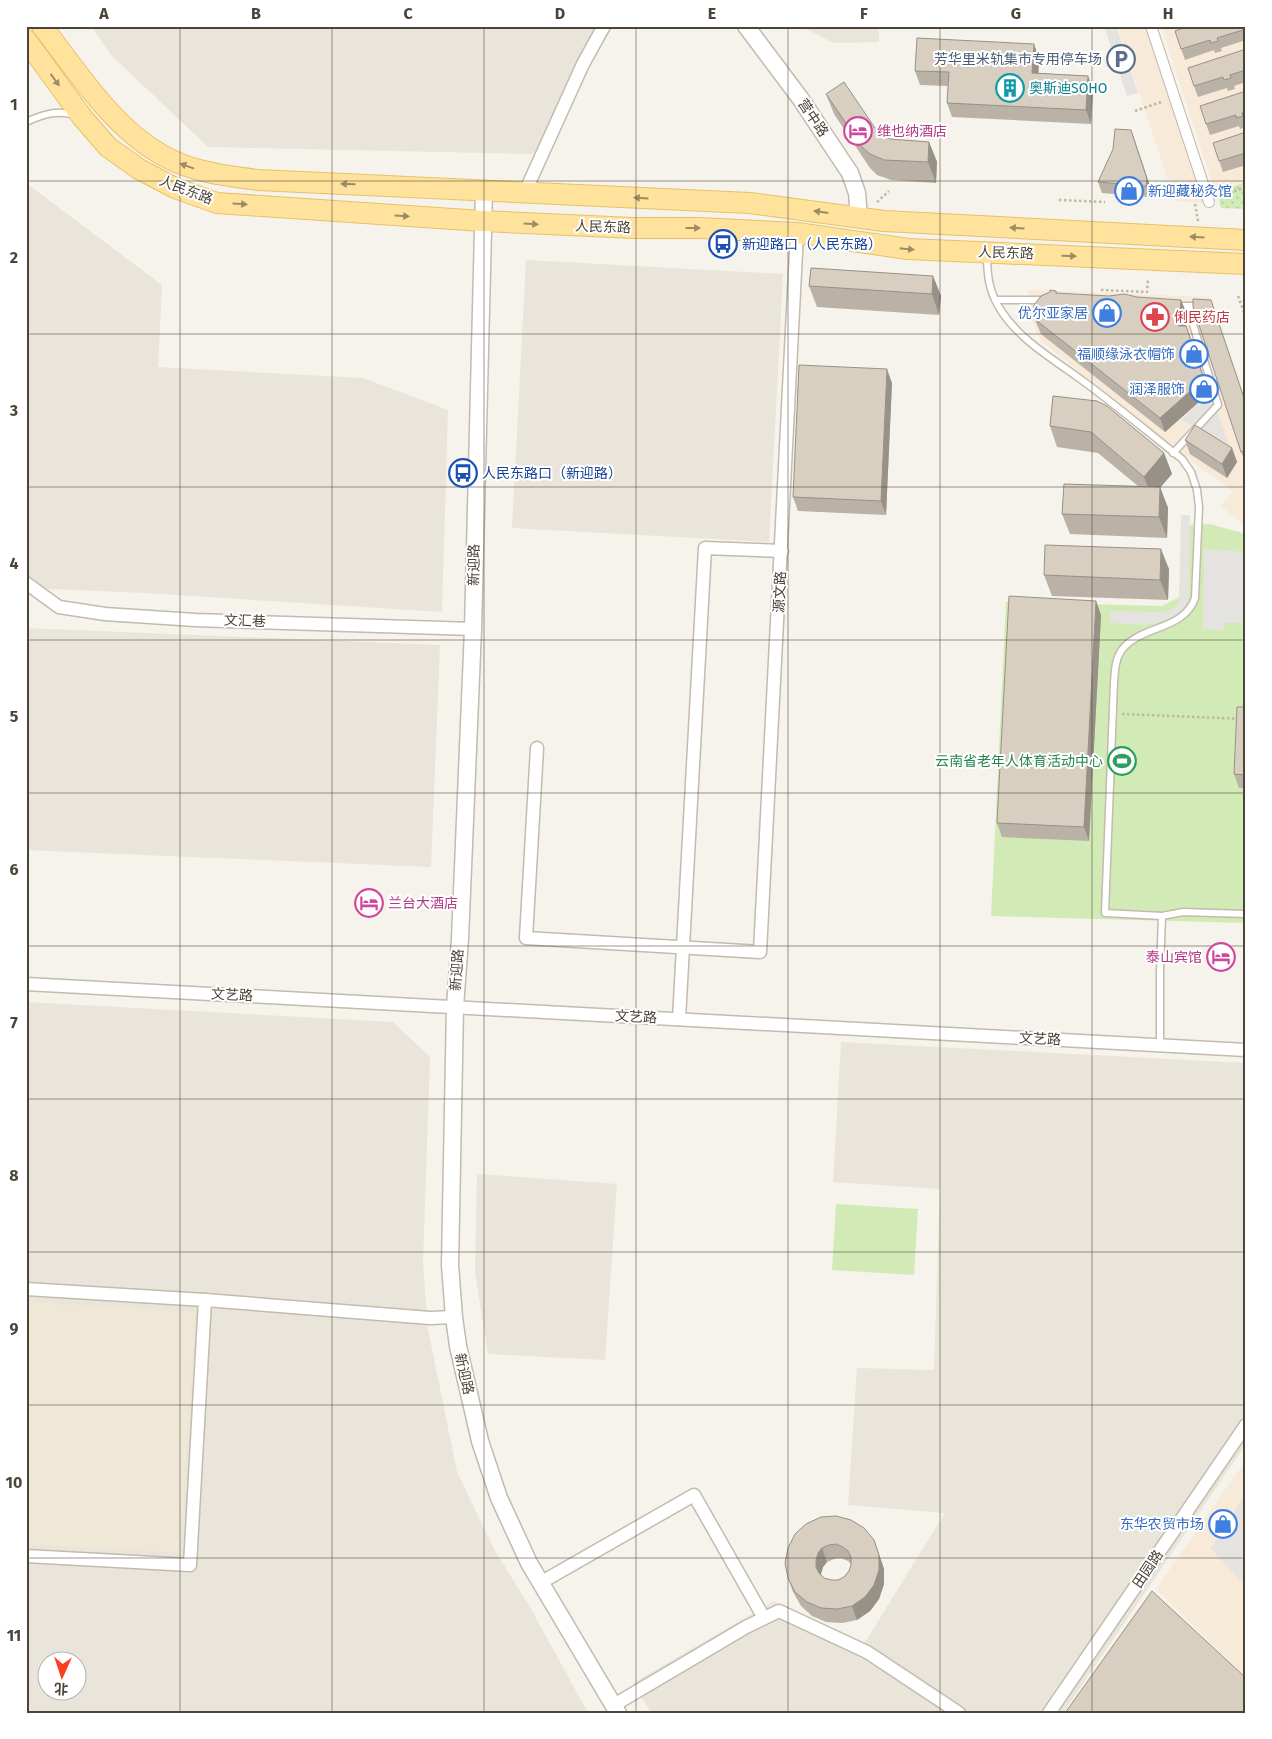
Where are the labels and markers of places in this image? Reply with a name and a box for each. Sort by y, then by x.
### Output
parking icon: 芳华里米轨集市专用停车场 [1106,44,1136,74]
place label: 芳华里米轨集市专用停车场 [934,51,1102,68]
building icon: 奥斯迪SOHO [995,73,1025,103]
place label: 奥斯迪SOHO [1029,80,1108,97]
hotel icon: 维也纳酒店 [843,116,873,146]
place label: 维也纳酒店 [877,123,947,140]
shop icon: 新迎藏秘灸馆 [1114,176,1144,206]
place label: 新迎藏秘灸馆 [1148,183,1232,200]
bus stop icon: 新迎路口（人民东路） [708,229,738,259]
place label: 新迎路口（人民东路） [742,236,882,253]
shop icon: 优尔亚家居 [1092,298,1122,328]
pharmacy icon: 俐民药店 [1140,302,1170,332]
place label: 优尔亚家居 [1018,305,1088,322]
place label: 俐民药店 [1174,309,1230,326]
shop icon: 福顺缘泳衣帽饰 [1179,339,1209,369]
place label: 福顺缘泳衣帽饰 [1077,346,1175,363]
shop icon: 润泽服饰 [1189,374,1219,404]
place label: 润泽服饰 [1129,381,1185,398]
bus stop icon: 人民东路口（新迎路） [448,458,478,488]
place label: 人民东路口（新迎路） [482,465,622,482]
sports icon: 云南省老年人体育活动中心 [1107,746,1137,776]
place label: 云南省老年人体育活动中心 [935,753,1103,770]
hotel icon: 兰台大酒店 [354,888,384,918]
place label: 兰台大酒店 [388,895,458,912]
hotel icon: 泰山宾馆 [1206,942,1236,972]
place label: 泰山宾馆 [1146,949,1202,966]
shop icon: 东华农贸市场 [1208,1509,1238,1539]
place label: 东华农贸市场 [1120,1516,1204,1533]

